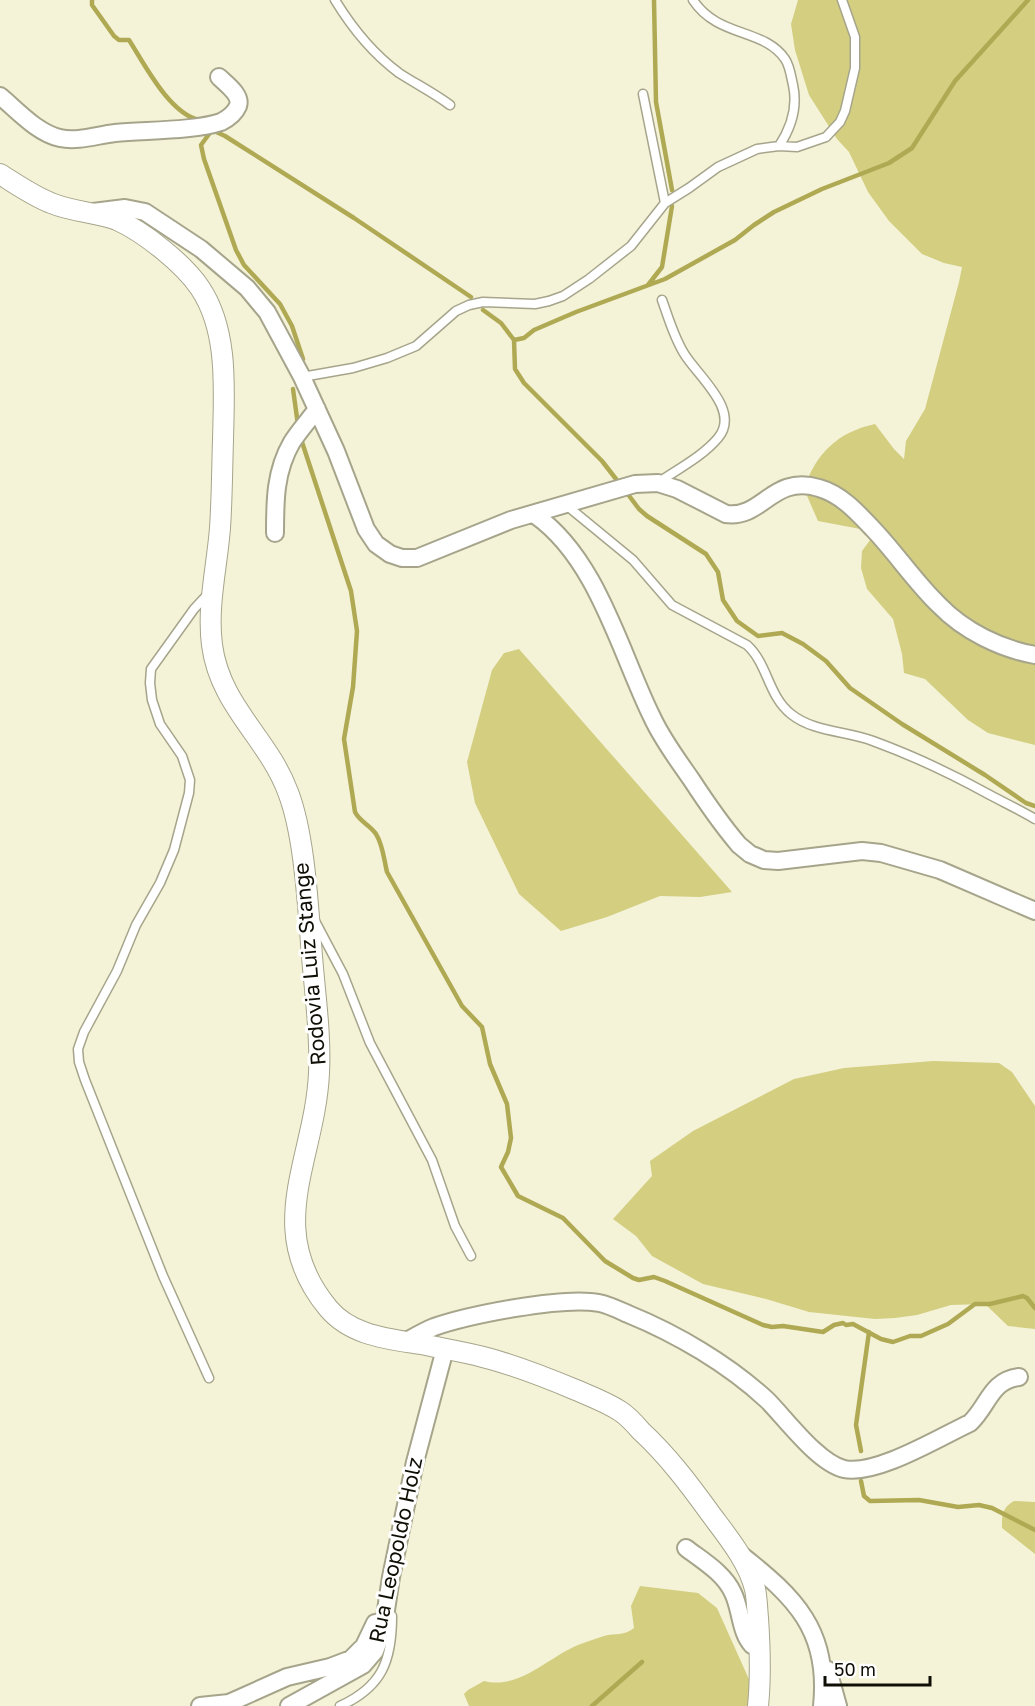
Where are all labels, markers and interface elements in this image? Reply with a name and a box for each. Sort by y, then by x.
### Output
street label: Rodovia Luiz Stange [287,862,331,1067]
street label: Rua Leopoldo Holz [363,1455,427,1645]
scale bar [825,1649,930,1687]
text: 50 m [834,1658,876,1680]

